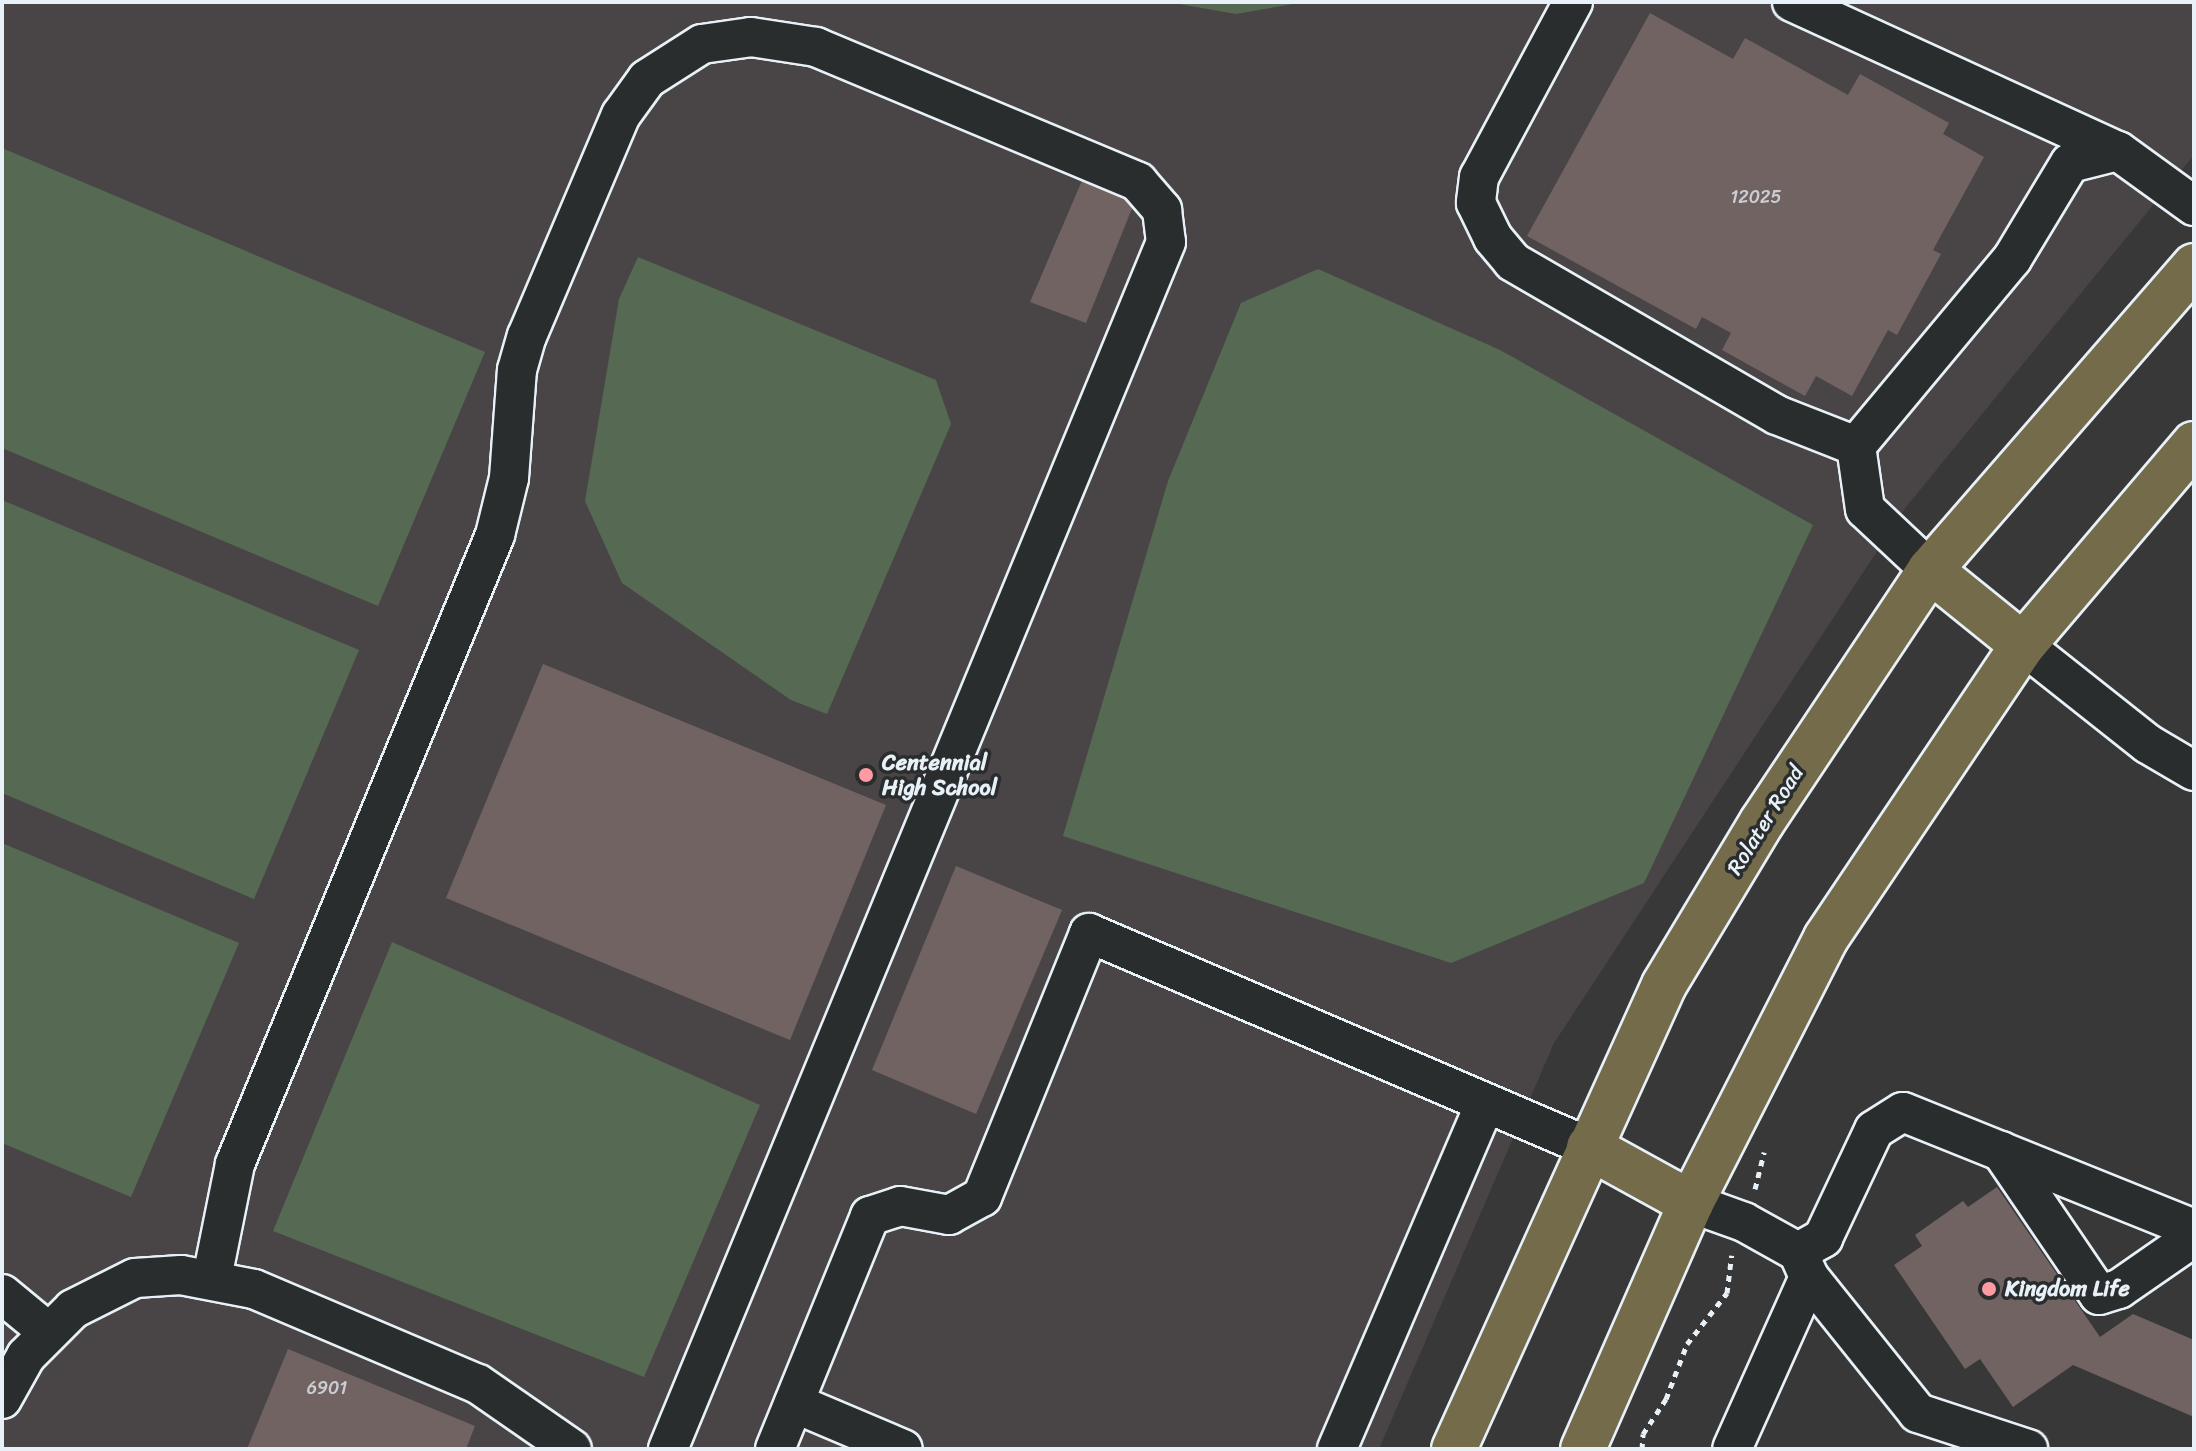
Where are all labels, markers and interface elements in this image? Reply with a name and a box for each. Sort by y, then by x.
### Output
house number: 12025 [1731,186,1781,208]
place label: Centennial High School [882,749,997,800]
street label: Rolater Road [1721,760,1809,880]
marker: Centennial High School [857,766,875,784]
place label: Kingdom Life [2005,1276,2130,1302]
marker: Kingdom Life [1980,1280,1998,1298]
house number: 6901 [307,1377,347,1399]

